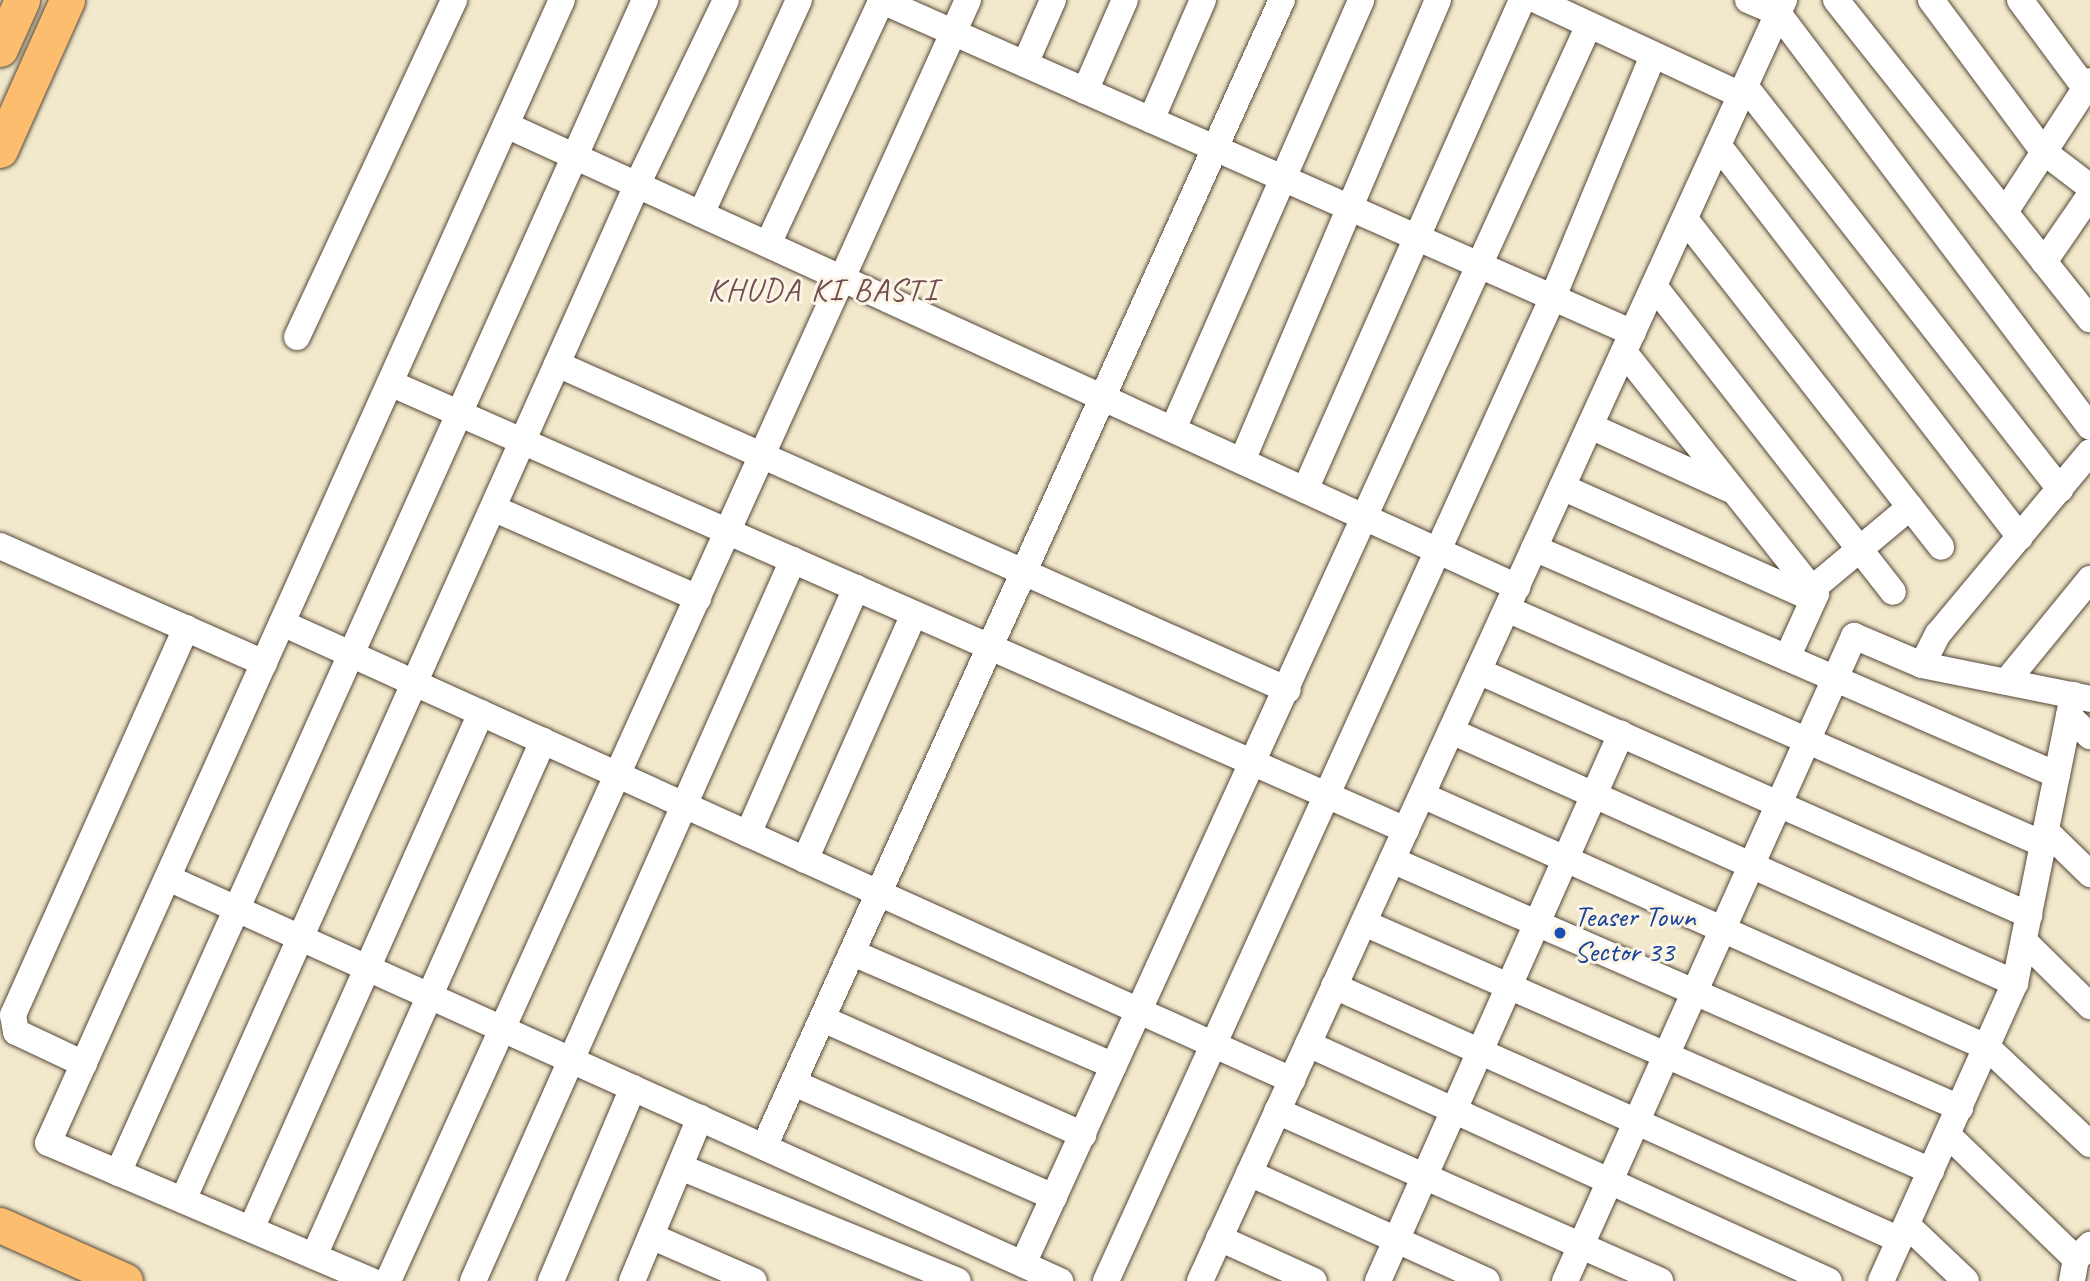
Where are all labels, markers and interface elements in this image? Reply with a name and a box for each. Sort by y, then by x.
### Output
district label: KHUDA KI BASTI [710,271,936,309]
place label: Teaser Town Sector 33 [1574,898,1695,968]
marker: Teaser Town Sector 33 [1552,925,1568,941]

